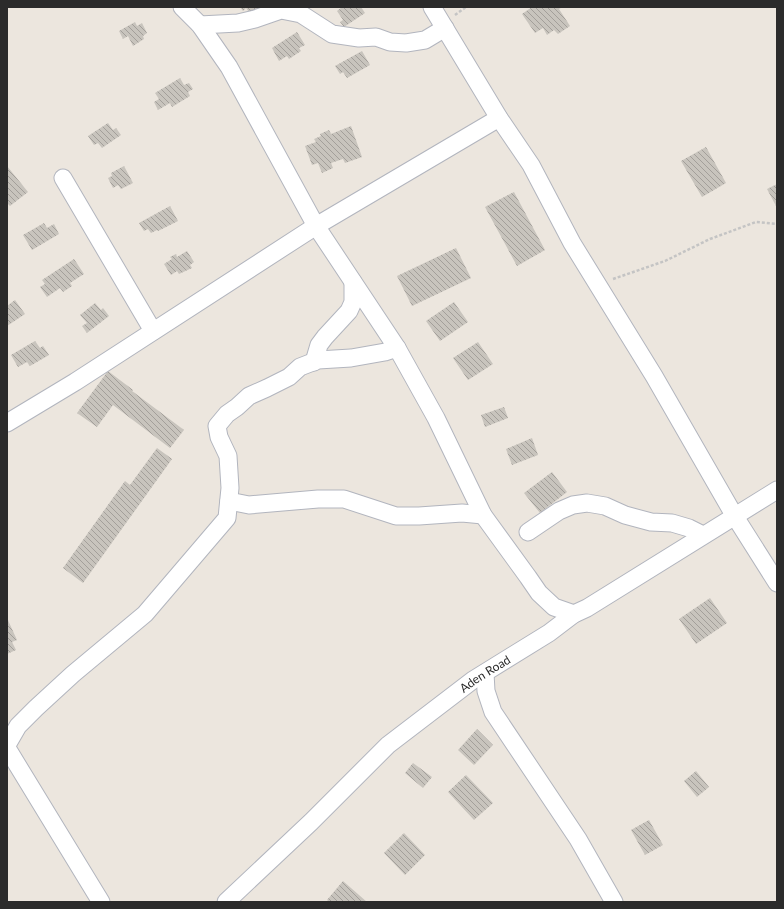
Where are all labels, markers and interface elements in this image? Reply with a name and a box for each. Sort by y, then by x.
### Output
street label: Aden Road [456,651,513,695]

